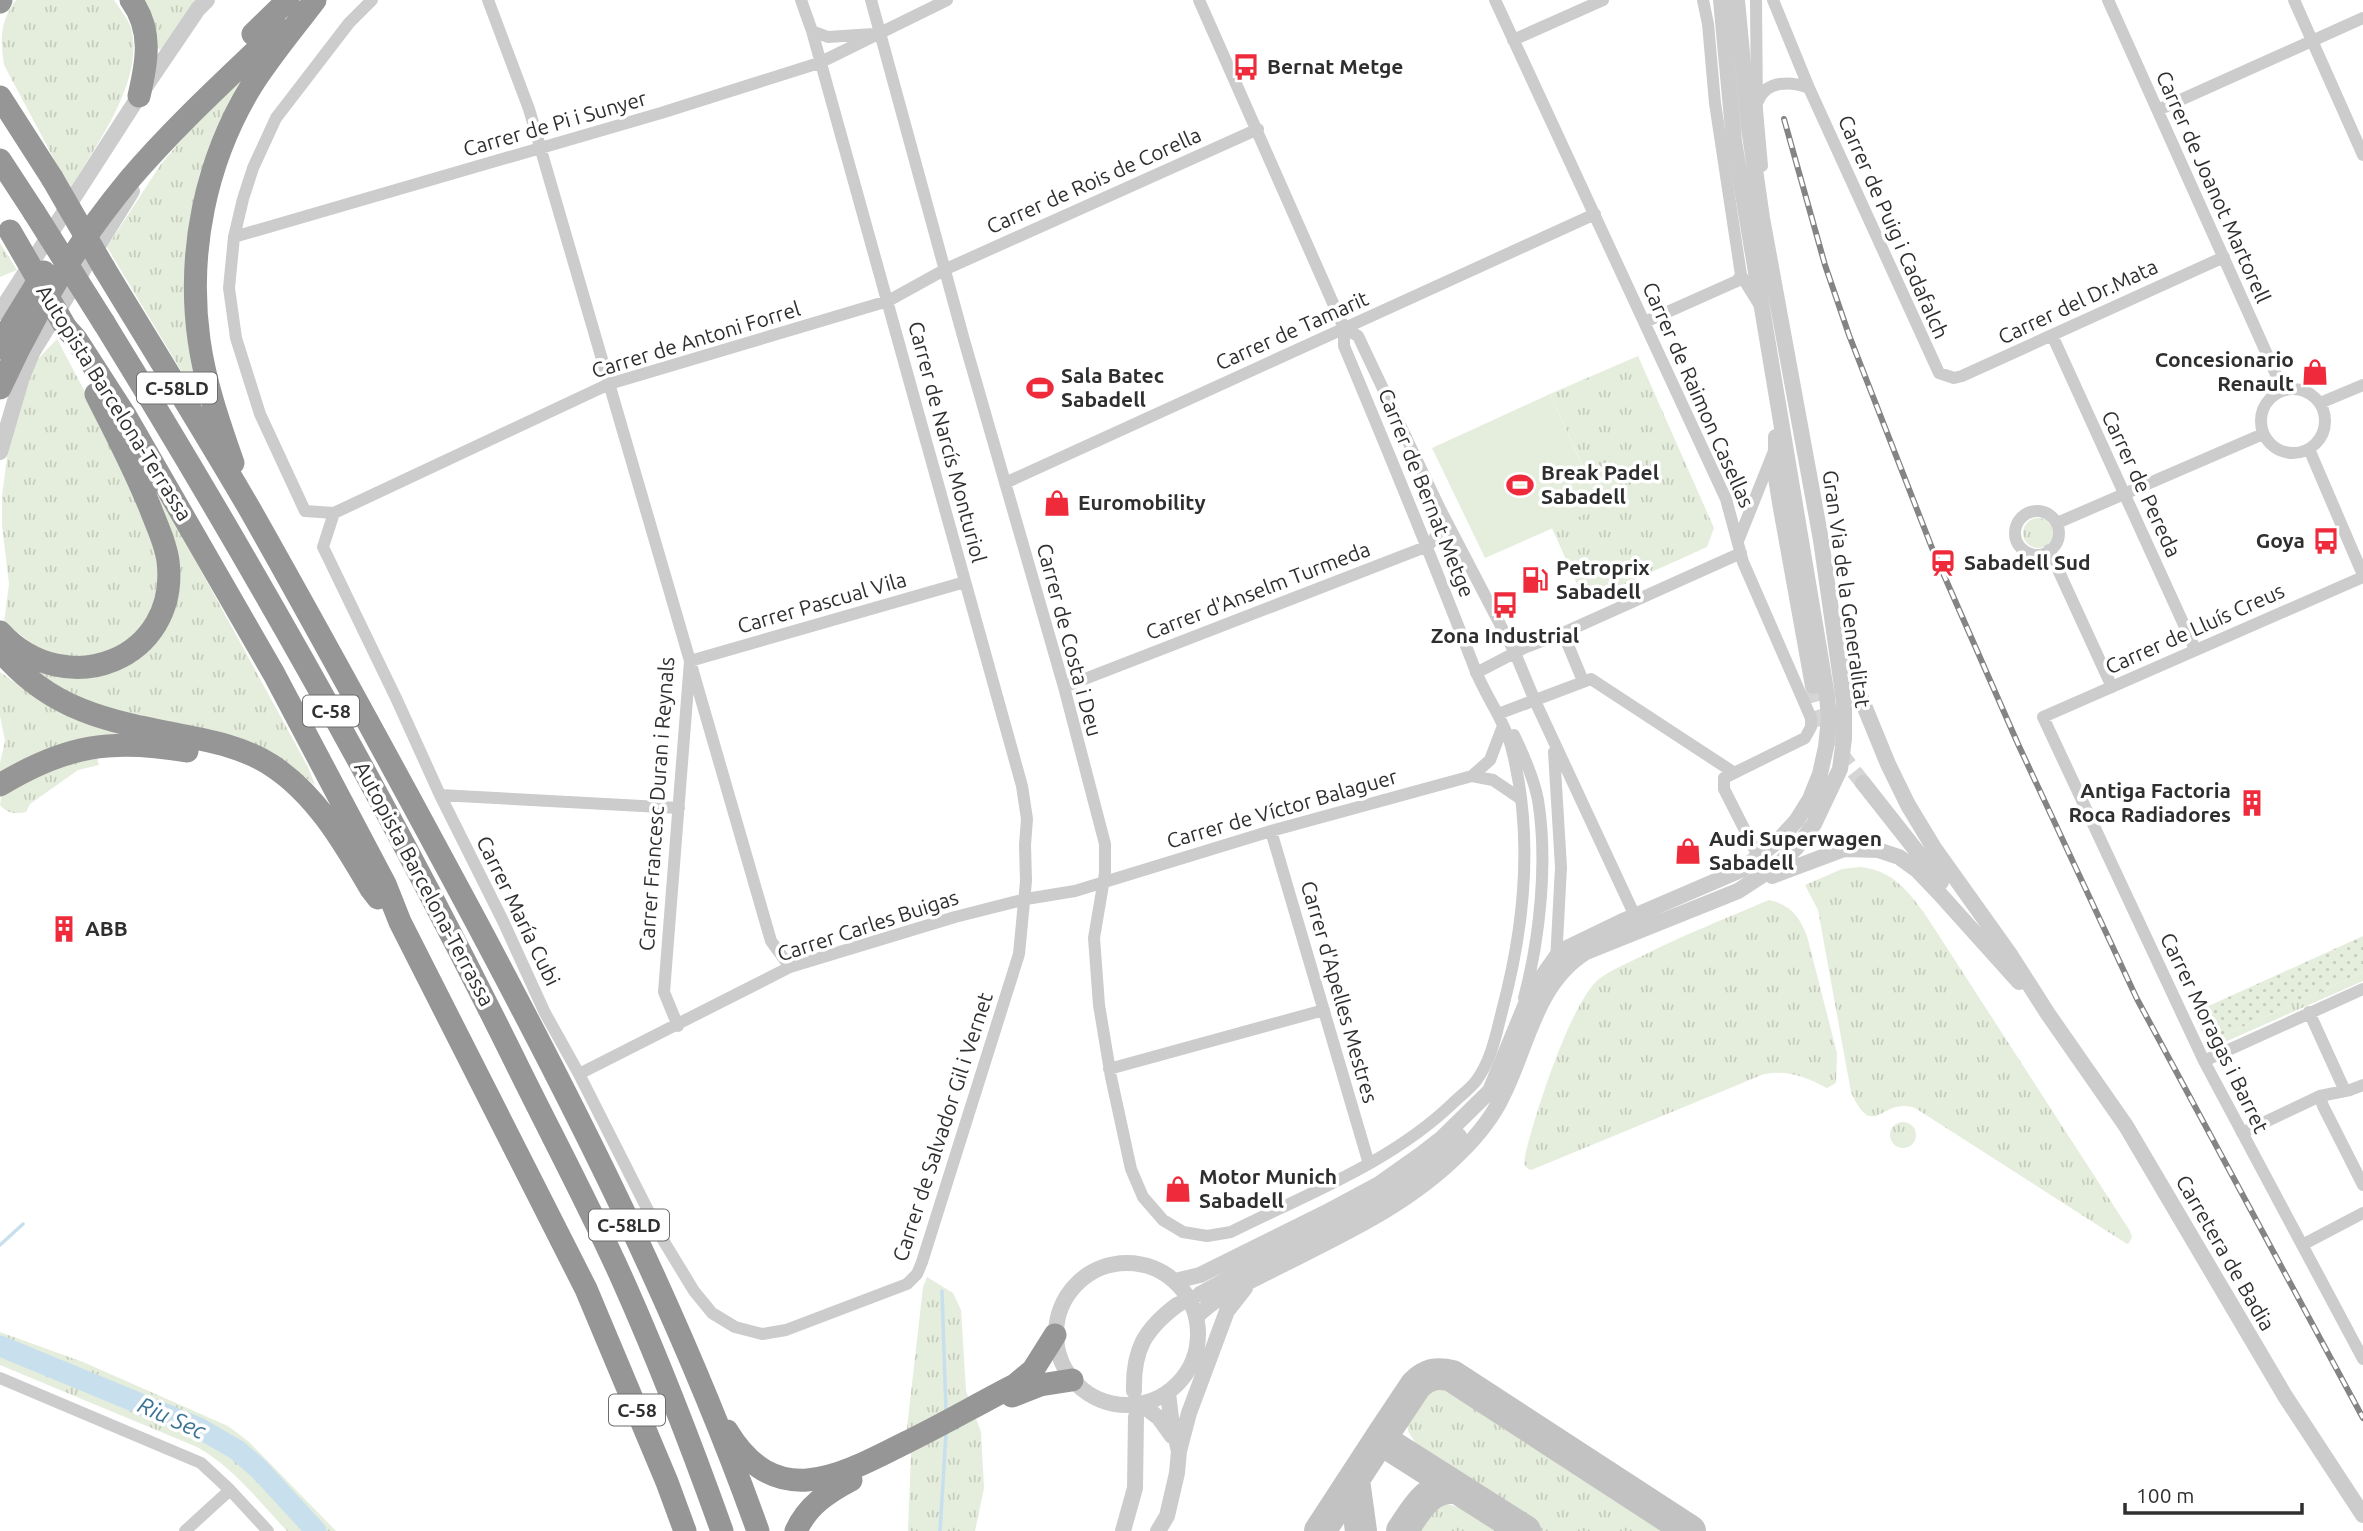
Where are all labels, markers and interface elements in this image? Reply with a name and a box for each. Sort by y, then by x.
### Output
bus stop icon: Bernat Metge [1231,52,1261,82]
place label: Bernat Metge [1267,54,1403,78]
street label: Carrer de Joanot Martorell [2152,67,2276,306]
street label: Carrer de Pi i Sunyer [460,85,649,161]
street label: Carrer de Puig i Cadafalch [1834,111,1954,342]
street label: Carrer de Rois de Corella [983,122,1205,238]
street label: Carrer del Dr.Mata [1994,254,2161,349]
street label: Carrer de Raimon Casellas [1638,278,1760,511]
street label: Autopista Barcelona-Terrassa [32,280,198,525]
street label: Carrer de Tamarit [1212,286,1372,375]
street label: Carrer de Antoni Forrel [588,296,803,382]
street label: Carrer de Narcís Monturiol [904,318,992,565]
place label: Concesionario Renault [2155,347,2294,395]
shop icon: Concesionario Renault [2300,357,2330,387]
place label: Sala Batec Sabadell [1061,363,1164,411]
road number: C-58LD [137,372,217,404]
sports icon: Sala Batec Sabadell [1025,373,1055,403]
street label: Carrer de Bernat Metge [1374,385,1480,601]
street label: Carrer de Pereda [2097,406,2186,561]
place label: Break Padel Sabadell [1541,460,1659,508]
street label: Gran Via de la Generalitat [1818,469,1876,709]
sports icon: Break Padel Sabadell [1505,470,1535,500]
shop icon: Euromobility [1042,488,1072,518]
place label: Euromobility [1078,490,1206,514]
bus stop icon: Goya [2311,526,2341,556]
place label: Goya [2256,528,2305,552]
street label: Carrer d'Anselm Turmeda [1142,536,1373,644]
street label: Carrer de Costa i Deu [1033,541,1107,739]
station icon: Sabadell Sud [1928,548,1958,578]
place label: Sabadell Sud [1964,550,2091,574]
place label: Petroprix Sabadell [1556,555,1650,603]
fuel station icon: Petroprix Sabadell [1520,565,1550,595]
street label: Carrer Pascual Vila [735,566,909,638]
street label: Carrer de Lluís Creus [2101,578,2288,678]
bus stop icon: Zona Industrial [1490,590,1520,620]
place label: Zona Industrial [1431,623,1579,647]
street label: Carrer Francesc Duran i Reynals [634,656,678,952]
road number: C-58 [303,696,359,726]
street label: Autopista Barcelona-Terrassa [350,757,500,1010]
street label: Carrer de Víctor Balaguer [1164,764,1400,852]
place label: Antiga Factoria Roca Radiadores [2068,778,2231,826]
building icon: Antiga Factoria Roca Radiadores [2237,788,2267,818]
place label: Audi Superwagen Sabadell [1709,826,1882,874]
street label: Carrer María Cubi [472,832,566,989]
shop icon: Audi Superwagen Sabadell [1673,836,1703,866]
street label: Carrer d'Apelles Mestres [1297,878,1383,1105]
street label: Carrer Carles Buigas [774,884,961,966]
building icon: ABB [49,914,79,944]
place label: ABB [85,916,128,940]
street label: Carrer Moragas i Barret [2156,929,2274,1137]
street label: Carrer de Salvador Gil i Vernet [887,989,997,1264]
place label: Motor Munich Sabadell [1199,1164,1337,1212]
street label: Carretera de Badia [2172,1170,2280,1335]
shop icon: Motor Munich Sabadell [1163,1174,1193,1204]
road number: C-58LD [589,1210,669,1240]
water label: Riu Sec [134,1392,210,1444]
road number: C-58 [609,1394,665,1426]
scale bar [2125,1472,2302,1516]
text: 100 m [2136,1483,2194,1507]

